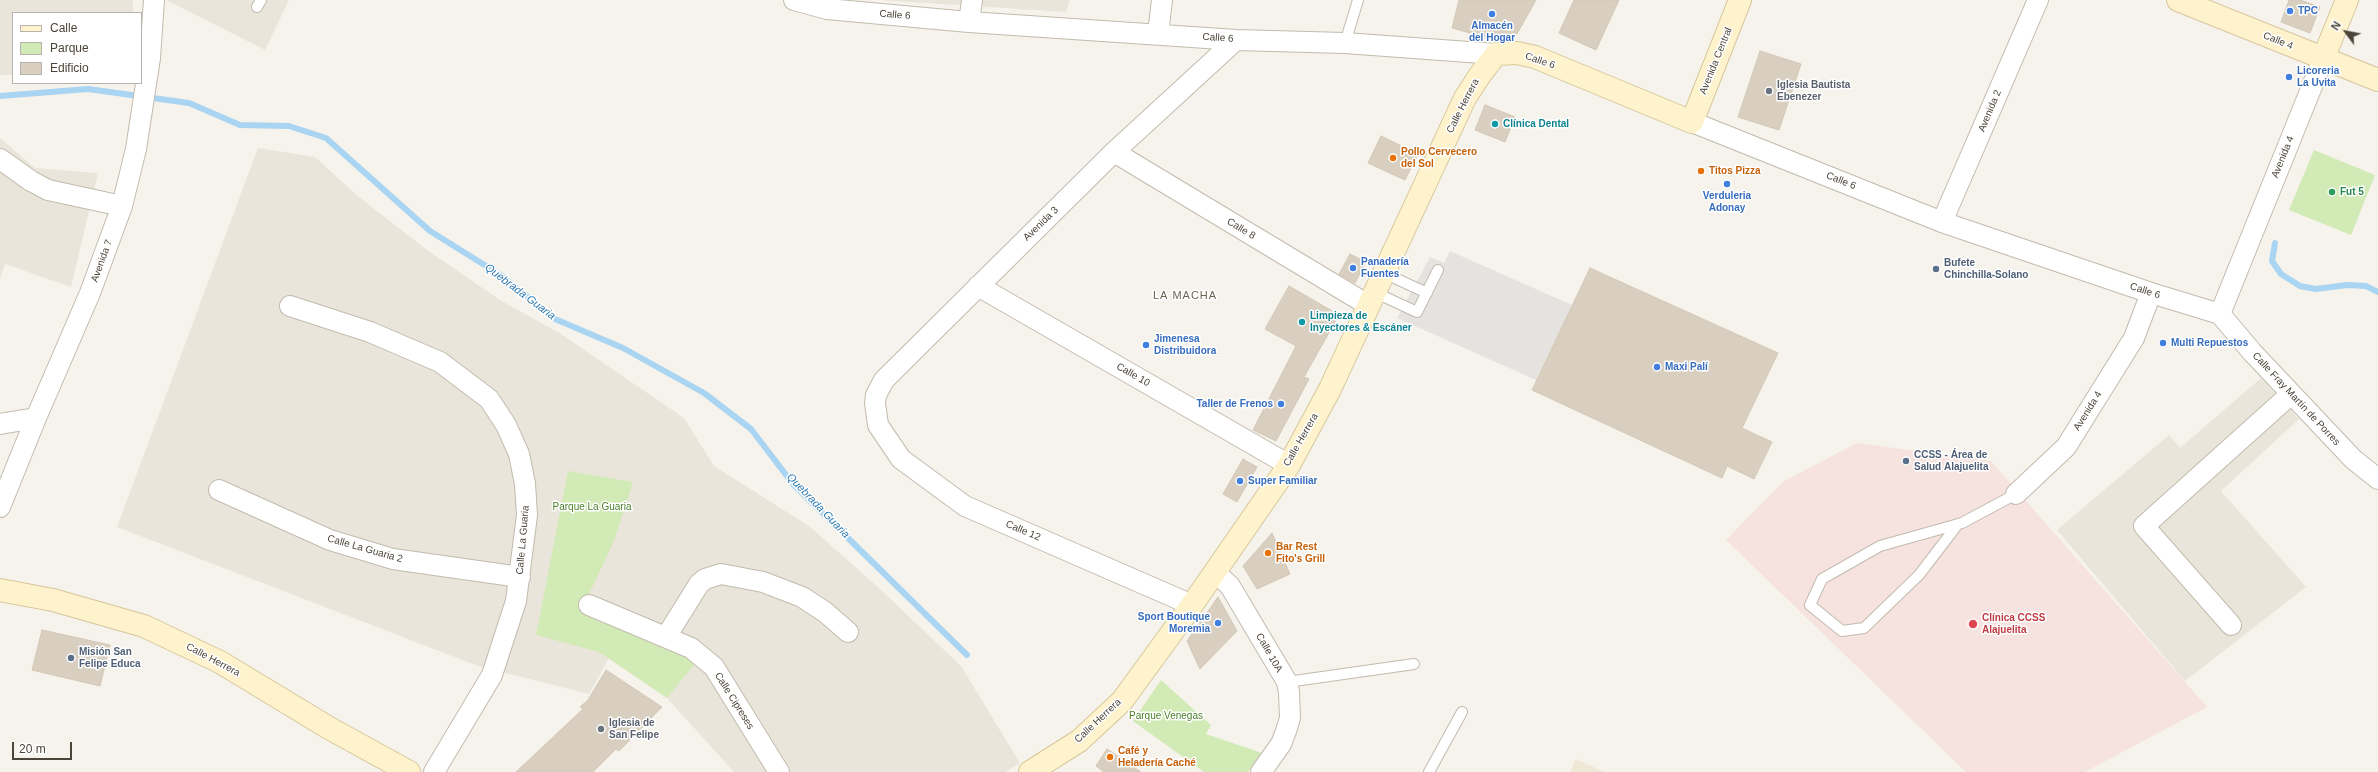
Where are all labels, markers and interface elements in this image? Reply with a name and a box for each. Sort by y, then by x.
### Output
place label: TPC [2298,5,2318,17]
marker: TPC [2285,6,2295,16]
street label: Calle 6 [879,8,911,22]
marker: Almacén del Hogar [1487,9,1497,19]
legend [12,12,142,84]
north arrow [2326,12,2366,52]
text: N [2329,19,2343,32]
place label: Almacén del Hogar [1469,20,1515,44]
text: Calle [50,21,77,35]
street label: Avenida Central [1697,26,1735,96]
street label: Calle 4 [2261,30,2295,52]
street label: Calle 6 [1202,31,1234,45]
text: Parque [50,41,89,55]
street label: Calle 6 [1523,50,1557,72]
text: Edificio [50,61,89,75]
place label: Licoreria La Uvita [2297,65,2339,88]
marker: Licoreria La Uvita [2284,72,2294,82]
street label: Calle Herrera [1444,77,1482,135]
place label: Iglesia Bautista Ebenezer [1777,79,1850,102]
marker: Iglesia Bautista Ebenezer [1764,86,1774,96]
street label: Avenida 2 [1976,88,2004,134]
place label: Clínica Dental [1503,118,1569,130]
marker: Clínica Dental [1490,119,1500,129]
street label: Avenida 4 [2269,134,2297,180]
place label: Pollo Cervecero del Sol [1401,146,1477,170]
marker: Pollo Cervecero del Sol [1388,153,1398,163]
place label: Titos Pizza [1709,165,1760,177]
marker: Titos Pizza [1696,166,1706,176]
street label: Calle 6 [1824,170,1858,192]
marker: Verduleria Adonay [1722,179,1732,189]
place label: Fut 5 [2340,186,2364,198]
marker: Fut 5 [2327,187,2337,197]
place label: Verduleria Adonay [1703,190,1751,214]
street label: Avenida 3 [1021,204,1061,244]
street label: Calle 8 [1225,216,1257,242]
street label: Avenida 7 [89,238,115,284]
place label: Panadería Fuentes [1361,256,1409,280]
place label: Bufete Chinchilla-Solano [1944,257,2028,280]
water label: Quebrada Guaria [482,261,558,323]
marker: Panadería Fuentes [1348,263,1358,273]
marker: Bufete Chinchilla-Solano [1931,264,1941,274]
street label: Calle 6 [2128,280,2162,302]
district label: LA MACHA [1153,289,1217,303]
place label: Limpieza de Inyectores & Escáner [1310,310,1412,334]
marker: Limpieza de Inyectores & Escáner [1297,317,1307,327]
place label: Jimenesa Distribuidora [1154,333,1216,356]
place label: Multi Repuestos [2171,337,2248,349]
marker: Multi Repuestos [2158,338,2168,348]
marker: Jimenesa Distribuidora [1141,340,1151,350]
street label: Calle Fray Martín de Porres [2250,350,2342,448]
street label: Calle 10 [1114,361,1152,389]
place label: Maxi Palí [1665,361,1708,373]
marker: Maxi Palí [1652,362,1662,372]
street label: Avenida 4 [2071,389,2105,433]
place label: Taller de Frenos [1196,398,1273,410]
marker: Taller de Frenos [1276,399,1286,409]
street label: Calle Herrera [1281,411,1321,469]
place label: CCSS - Área de Salud Alajuelita [1914,449,1988,472]
marker: CCSS - Área de Salud Alajuelita [1901,456,1911,466]
water label: Quebrada Guaria [784,471,852,541]
place label: Super Familiar [1248,475,1317,487]
marker: Super Familiar [1235,476,1245,486]
park label: Parque La Guaria [553,501,631,513]
street label: Calle La Guaria [514,505,532,575]
street label: Calle 12 [1004,518,1042,544]
street label: Calle La Guaria 2 [326,533,404,565]
place label: Bar Rest Fito's Grill [1276,541,1325,564]
marker: Bar Rest Fito's Grill [1263,548,1273,558]
place label: Sport Boutique Moremia [1138,611,1210,634]
place label: Clínica CCSS Alajuelita [1982,612,2045,636]
marker: Sport Boutique Moremia [1213,618,1223,628]
marker: Clínica CCSS Alajuelita [1967,618,1979,630]
street label: Calle 10A [1253,631,1285,675]
street label: Calle Herrera [184,641,242,679]
place label: Misión San Felipe Educa [79,646,141,670]
marker: Misión San Felipe Educa [66,653,76,663]
street label: Calle Cipreses [712,670,756,732]
street label: Calle Herrera [1072,696,1124,746]
park label: Parque Venegas [1129,710,1203,722]
place label: Iglesia de San Felipe [609,717,659,740]
marker: Iglesia de San Felipe [596,724,606,734]
scale bar [14,734,74,760]
text: 20 m [19,742,46,756]
place label: Café y Heladería Caché [1118,745,1196,768]
marker: Café y Heladería Caché [1105,752,1115,762]

